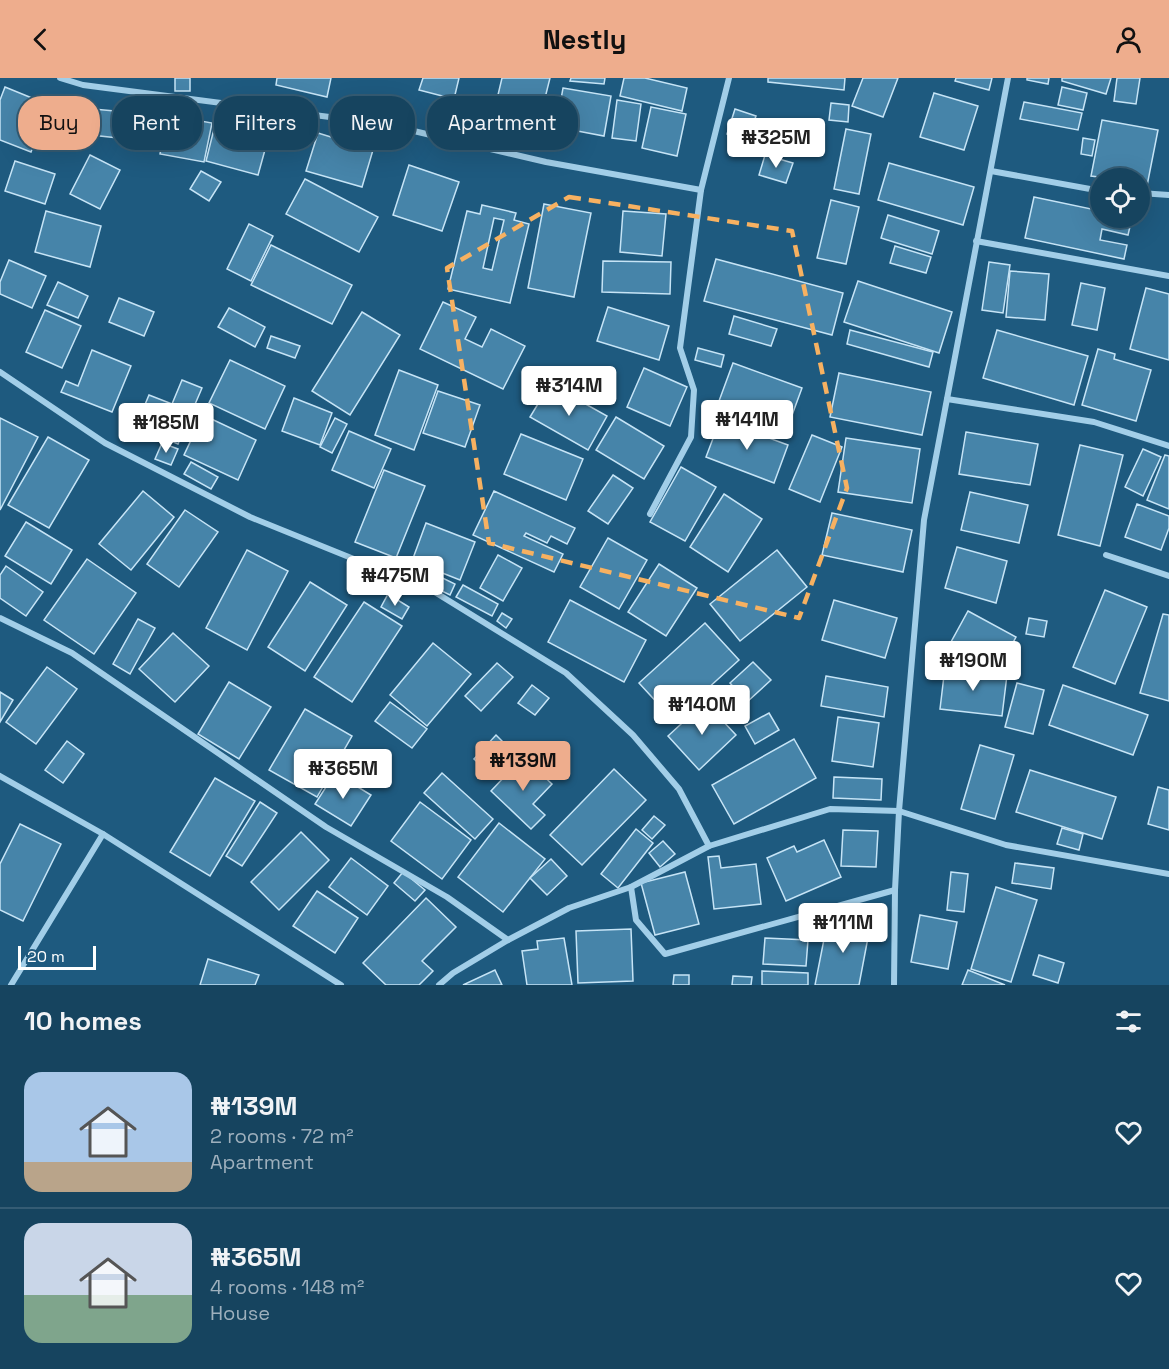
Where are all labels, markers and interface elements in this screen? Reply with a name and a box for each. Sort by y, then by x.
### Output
text: Nestly [543,22,626,57]
icon: back [24,23,57,56]
icon: person [1112,23,1145,56]
chip: Buy [18,96,100,150]
chip: Rent [112,96,202,150]
chip: Filters [214,96,318,150]
chip: New [330,96,415,150]
chip: Apartment [427,96,578,150]
pin: ₦325M [734,118,818,169]
text: ₦325M [741,124,811,150]
map controls [1090,168,1150,228]
button: locate [1090,168,1150,228]
pin: ₦314M [527,366,611,417]
text: ₦314M [535,372,603,398]
pin: ₦141M [705,400,789,451]
pin: ₦185M [124,403,208,454]
text: ₦141M [715,406,779,432]
text: ₦185M [133,409,199,435]
pin: ₦475M [353,556,437,607]
text: ₦475M [361,562,429,588]
pin: ₦190M [931,641,1015,692]
text: ₦190M [939,647,1007,673]
pin: ₦140M [660,685,744,736]
text: ₦140M [668,691,736,717]
pin: ₦139M [481,741,565,792]
text: ₦139M [489,747,557,773]
pin: ₦365M [301,749,385,800]
text: ₦365M [308,755,378,781]
pin: ₦111M [801,903,885,954]
text: ₦111M [813,909,873,935]
scale bar [18,943,96,970]
text: 20 m [27,946,65,967]
text: 10 homes [24,1004,142,1038]
icon: filters [1112,1005,1145,1038]
text: ₦139M [210,1089,298,1123]
icon: home [72,1096,144,1168]
icon: heart [1112,1116,1145,1149]
text: 2 rooms · 72 m² [210,1123,354,1149]
text: Apartment [210,1149,314,1175]
text: ₦365M [210,1240,301,1274]
icon: home [72,1247,144,1319]
icon: heart [1112,1267,1145,1300]
text: 4 rooms · 148 m² [210,1274,364,1300]
text: House [210,1300,270,1326]

